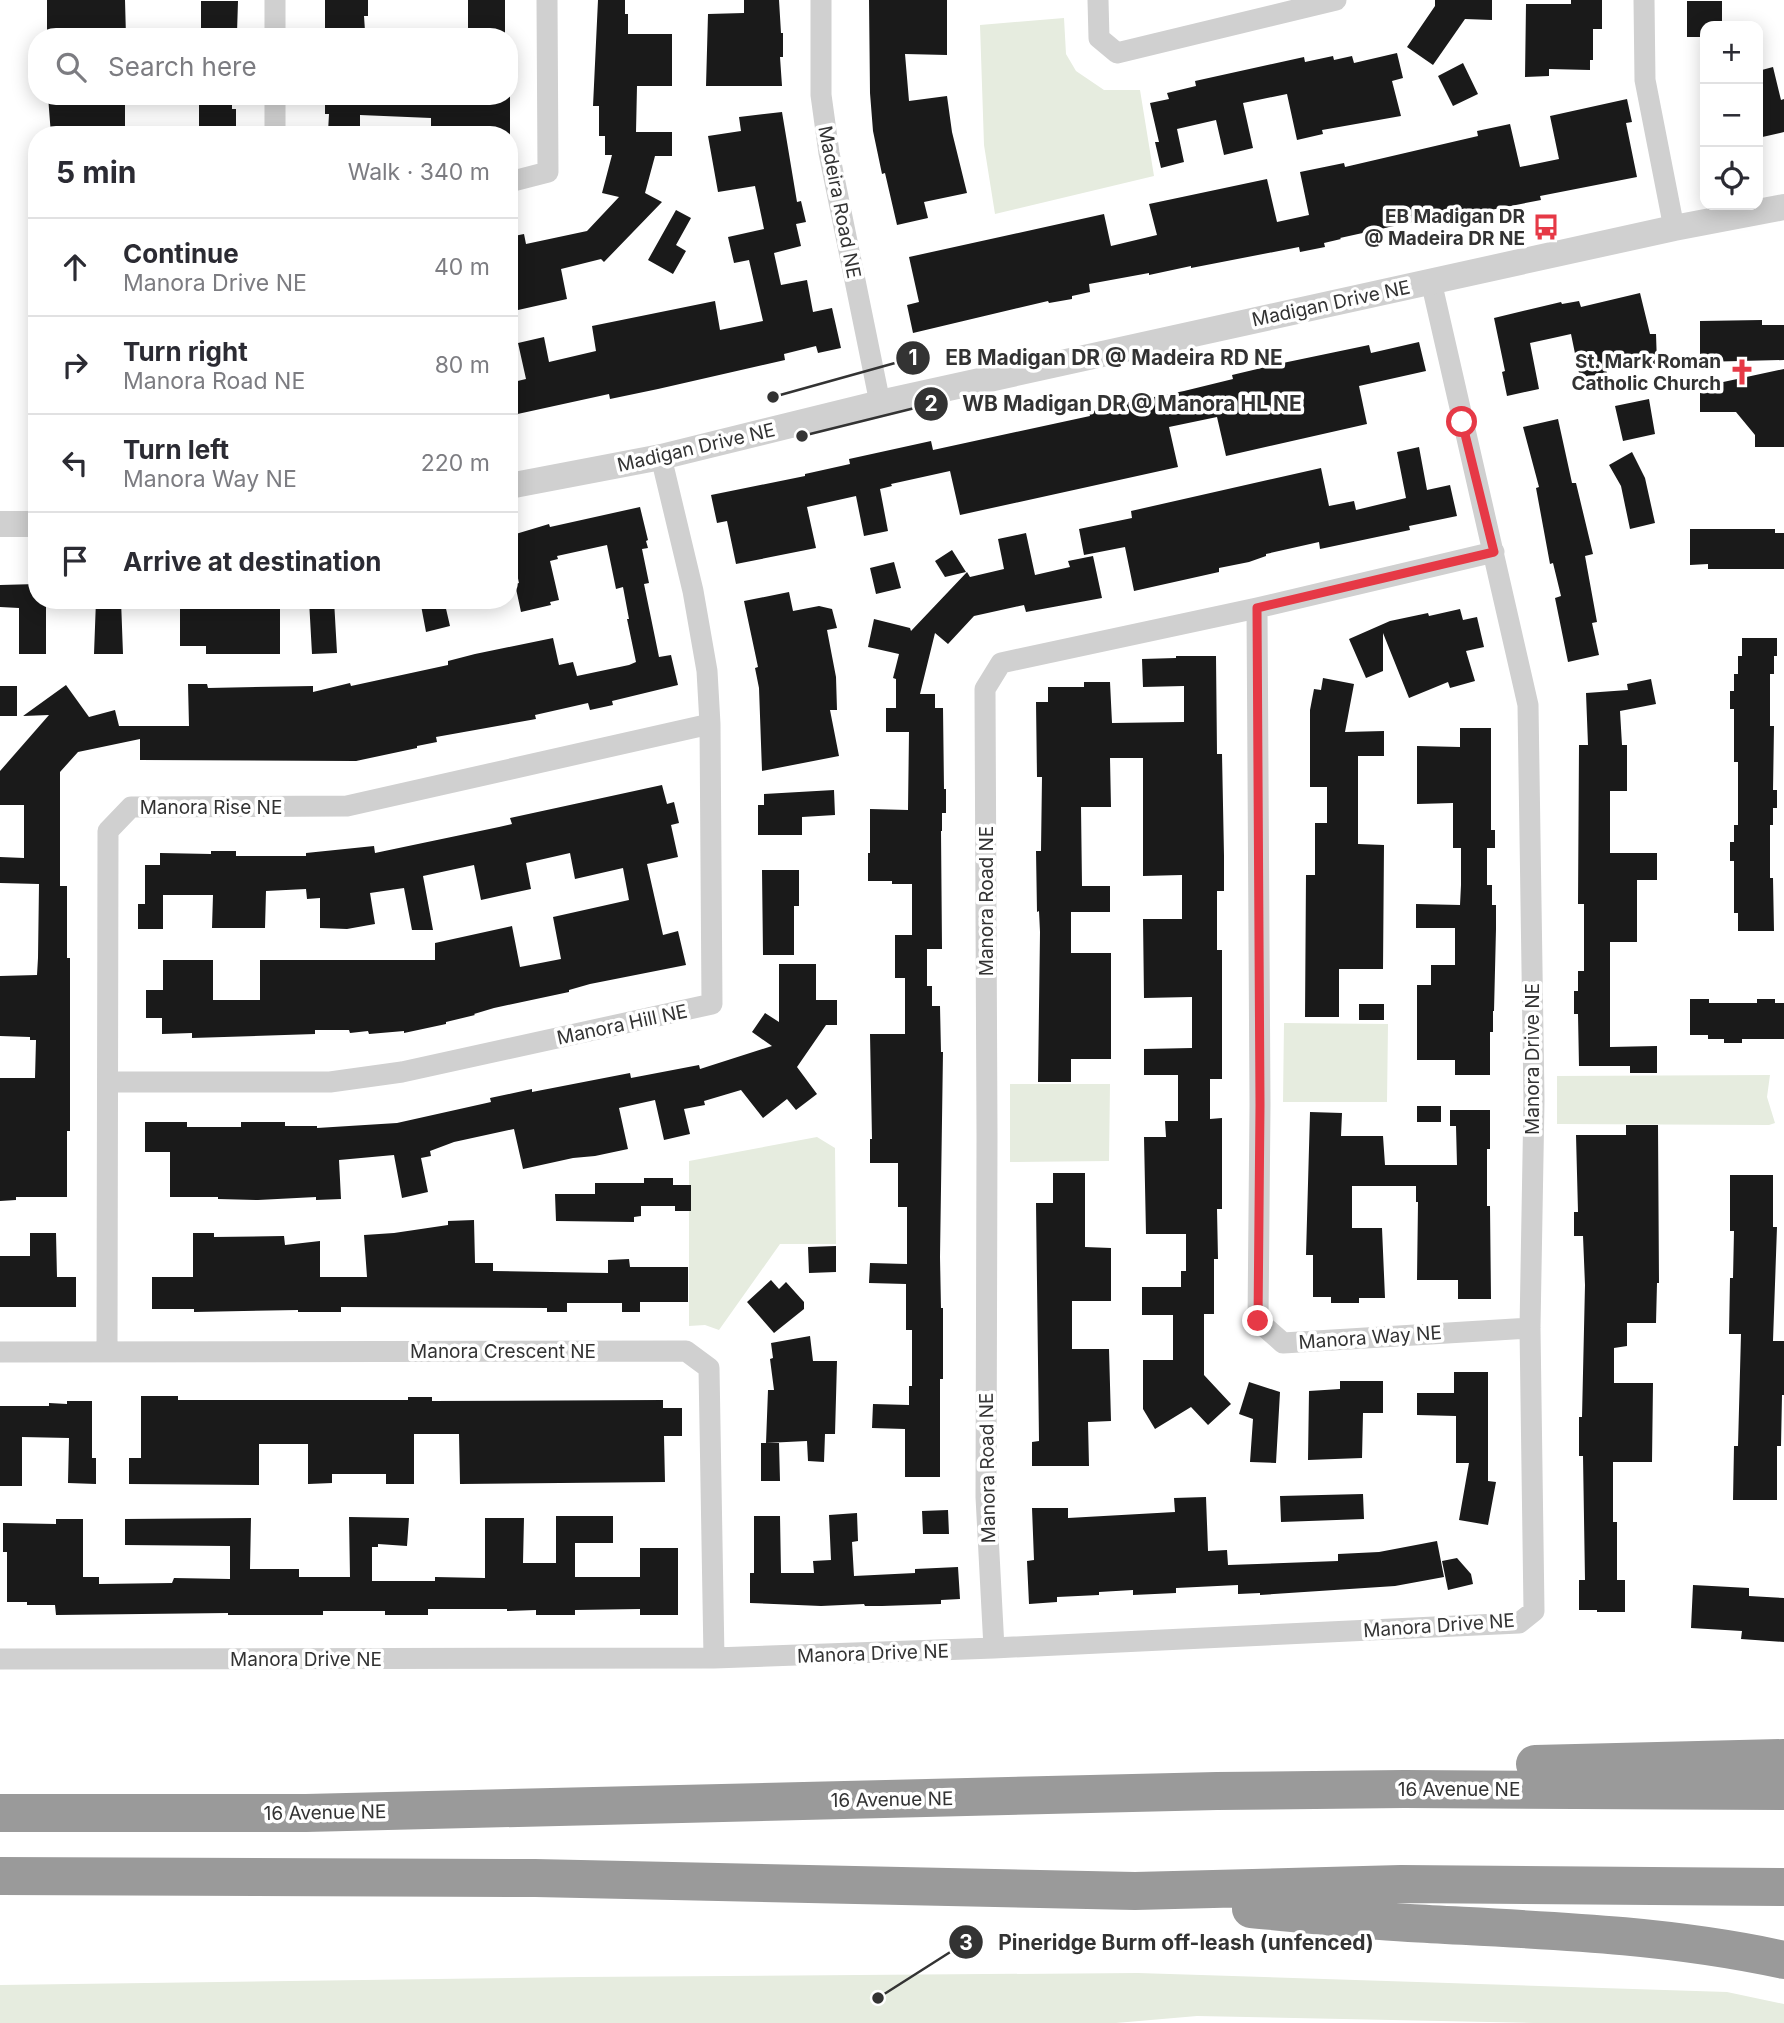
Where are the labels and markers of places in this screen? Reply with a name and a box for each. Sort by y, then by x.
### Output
place label: EB Madigan DR @ Madeira DR NE [1364,205,1526,250]
bus stop icon: EB Madigan DR @ Madeira DR NE [1531,212,1561,242]
callout: EB Madigan DR @ Madeira RD NE [896,337,1296,379]
place label: St. Mark Roman Catholic Church [1571,350,1721,395]
church icon: St. Mark Roman Catholic Church [1727,357,1757,387]
callout: WB Madigan DR @ Manora HL NE [913,383,1316,425]
callout: Pineridge Burm off-leash (unfenced) [949,1921,1387,1963]

